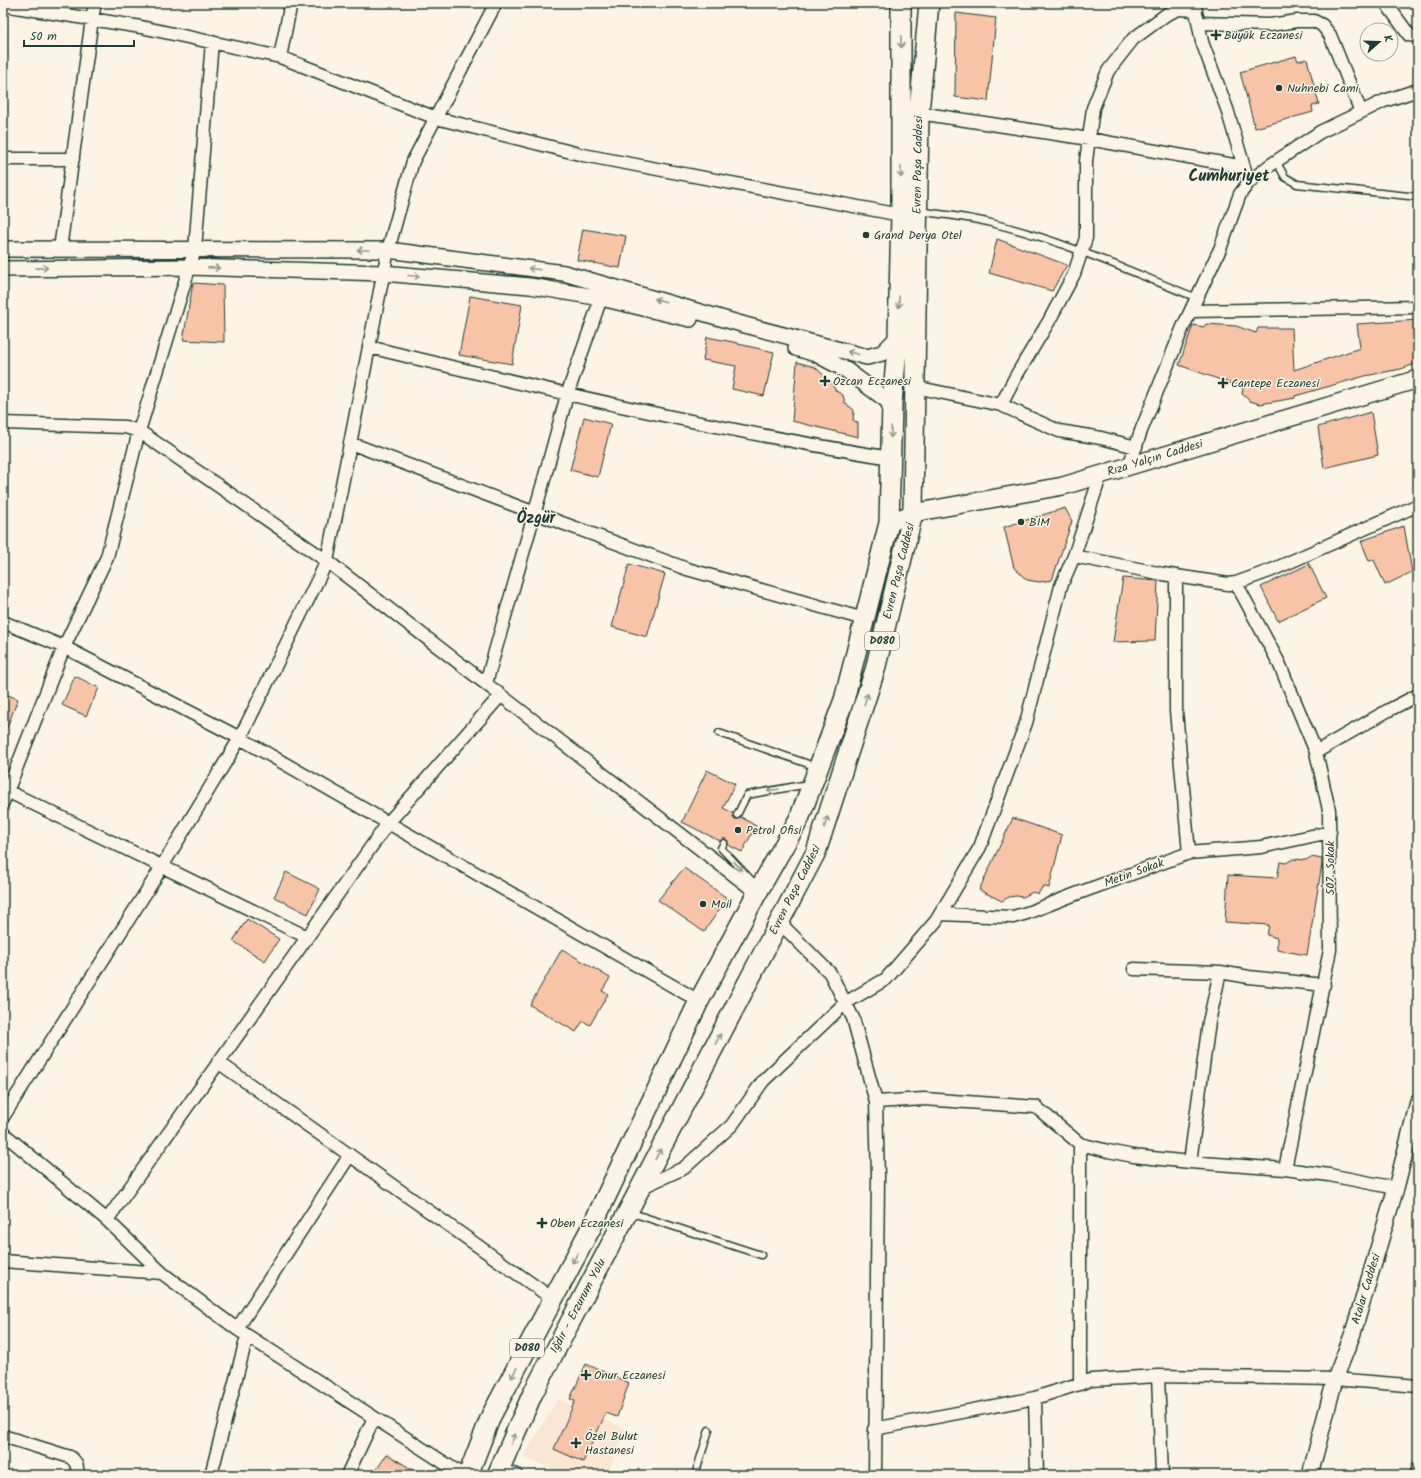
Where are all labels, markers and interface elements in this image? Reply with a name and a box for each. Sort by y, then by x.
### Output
scale bar [24,22,134,48]
north arrow [1359,22,1399,62]
place label: Büyük Eczanesi [1224,26,1303,45]
text: 50 m [30,27,57,46]
marker: Büyük Eczanesi [1211,30,1221,40]
text: K [1378,33,1397,45]
one-way arrow [897,35,905,48]
place label: Nuhnebi Cami [1287,79,1359,98]
marker: Nuhnebi Cami [1274,83,1284,93]
street label: Evren Paşa Caddesi [908,114,928,214]
district label: Cumhuriyet [1189,164,1270,189]
one-way arrow [897,165,905,178]
place label: Grand Derya Otel [874,226,962,245]
marker: Grand Derya Otel [861,230,871,240]
one-way arrow [357,246,370,254]
one-way arrow [35,264,48,272]
one-way arrow [207,264,220,272]
one-way arrow [528,265,541,273]
one-way arrow [407,272,420,279]
one-way arrow [895,295,903,308]
one-way arrow [653,296,666,304]
one-way arrow [846,349,859,356]
place label: Özcan Eczanesi [833,372,912,391]
place label: Cantepe Eczanesi [1231,374,1320,393]
marker: Özcan Eczanesi [820,376,830,386]
marker: Cantepe Eczanesi [1218,378,1228,388]
one-way arrow [887,425,895,438]
street label: Rıza Yalçın Caddesi [1105,434,1206,482]
district label: Özgür [517,506,557,531]
place label: BİM [1029,513,1050,532]
marker: BİM [1016,517,1026,527]
street label: Evren Paşa Caddesi [878,520,920,621]
road number: D080 [865,632,899,650]
one-way arrow [863,692,870,705]
one-way arrow [767,786,780,794]
one-way arrow [822,816,830,828]
place label: Petrol Ofisi [746,821,803,840]
marker: Petrol Ofisi [733,825,743,835]
street label: 507. Sokak [1321,840,1340,895]
street label: Evren Paşa Caddesi [764,841,826,938]
street label: Metin Sokak [1101,853,1167,893]
one-way arrow [733,861,743,871]
place label: Moil [711,895,732,914]
marker: Moil [698,899,708,909]
one-way arrow [715,1033,722,1045]
one-way arrow [655,1148,662,1160]
place label: Oben Eczanesi [550,1214,624,1233]
marker: Oben Eczanesi [537,1218,547,1228]
street label: Atalar Caddesi [1346,1250,1386,1327]
one-way arrow [571,1252,578,1264]
street label: Iğdır - Erzurum Yolu [545,1255,611,1357]
road number: D080 [510,1339,544,1357]
place label: Onur Eczanesi [594,1366,666,1385]
one-way arrow [509,1367,517,1379]
marker: Onur Eczanesi [581,1370,591,1380]
place label: Özel Bulut Hastanesi [585,1427,638,1460]
one-way arrow [509,1434,517,1446]
marker: Özel Bulut Hastanesi [570,1437,582,1449]

